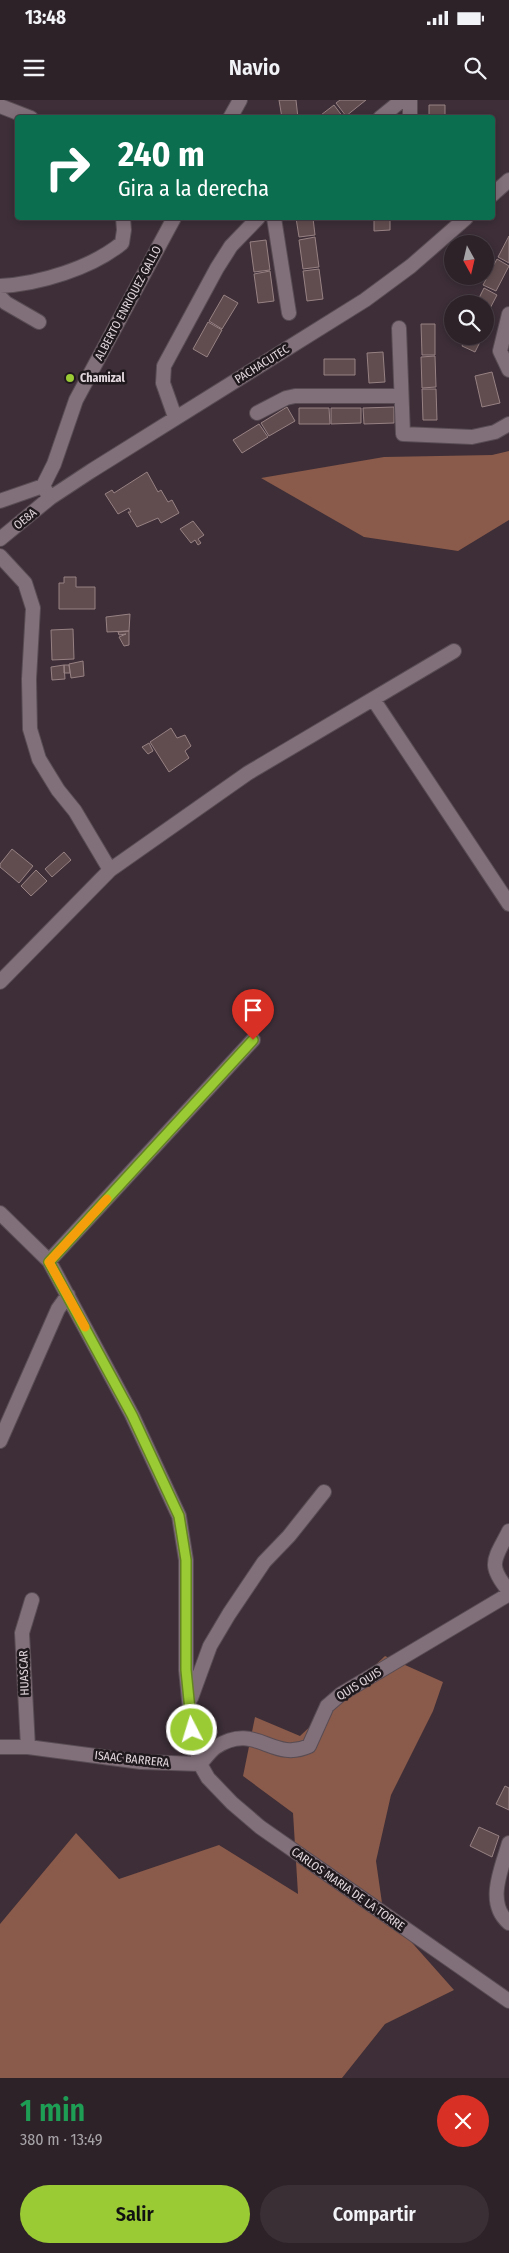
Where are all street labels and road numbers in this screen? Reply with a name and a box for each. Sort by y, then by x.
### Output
street label: ALBERTO ENRIQUEZ GALLO [92,243,164,363]
street label: PACHACUTEC [232,342,292,386]
street label: OE8A [11,505,40,532]
street label: HUASCAR [16,1650,32,1696]
street label: QUIS QUIS [334,1665,384,1703]
street label: ISAAC BARRERA [94,1748,171,1770]
street label: CARLOS MARIA DE LA TORRE [289,1845,408,1934]

